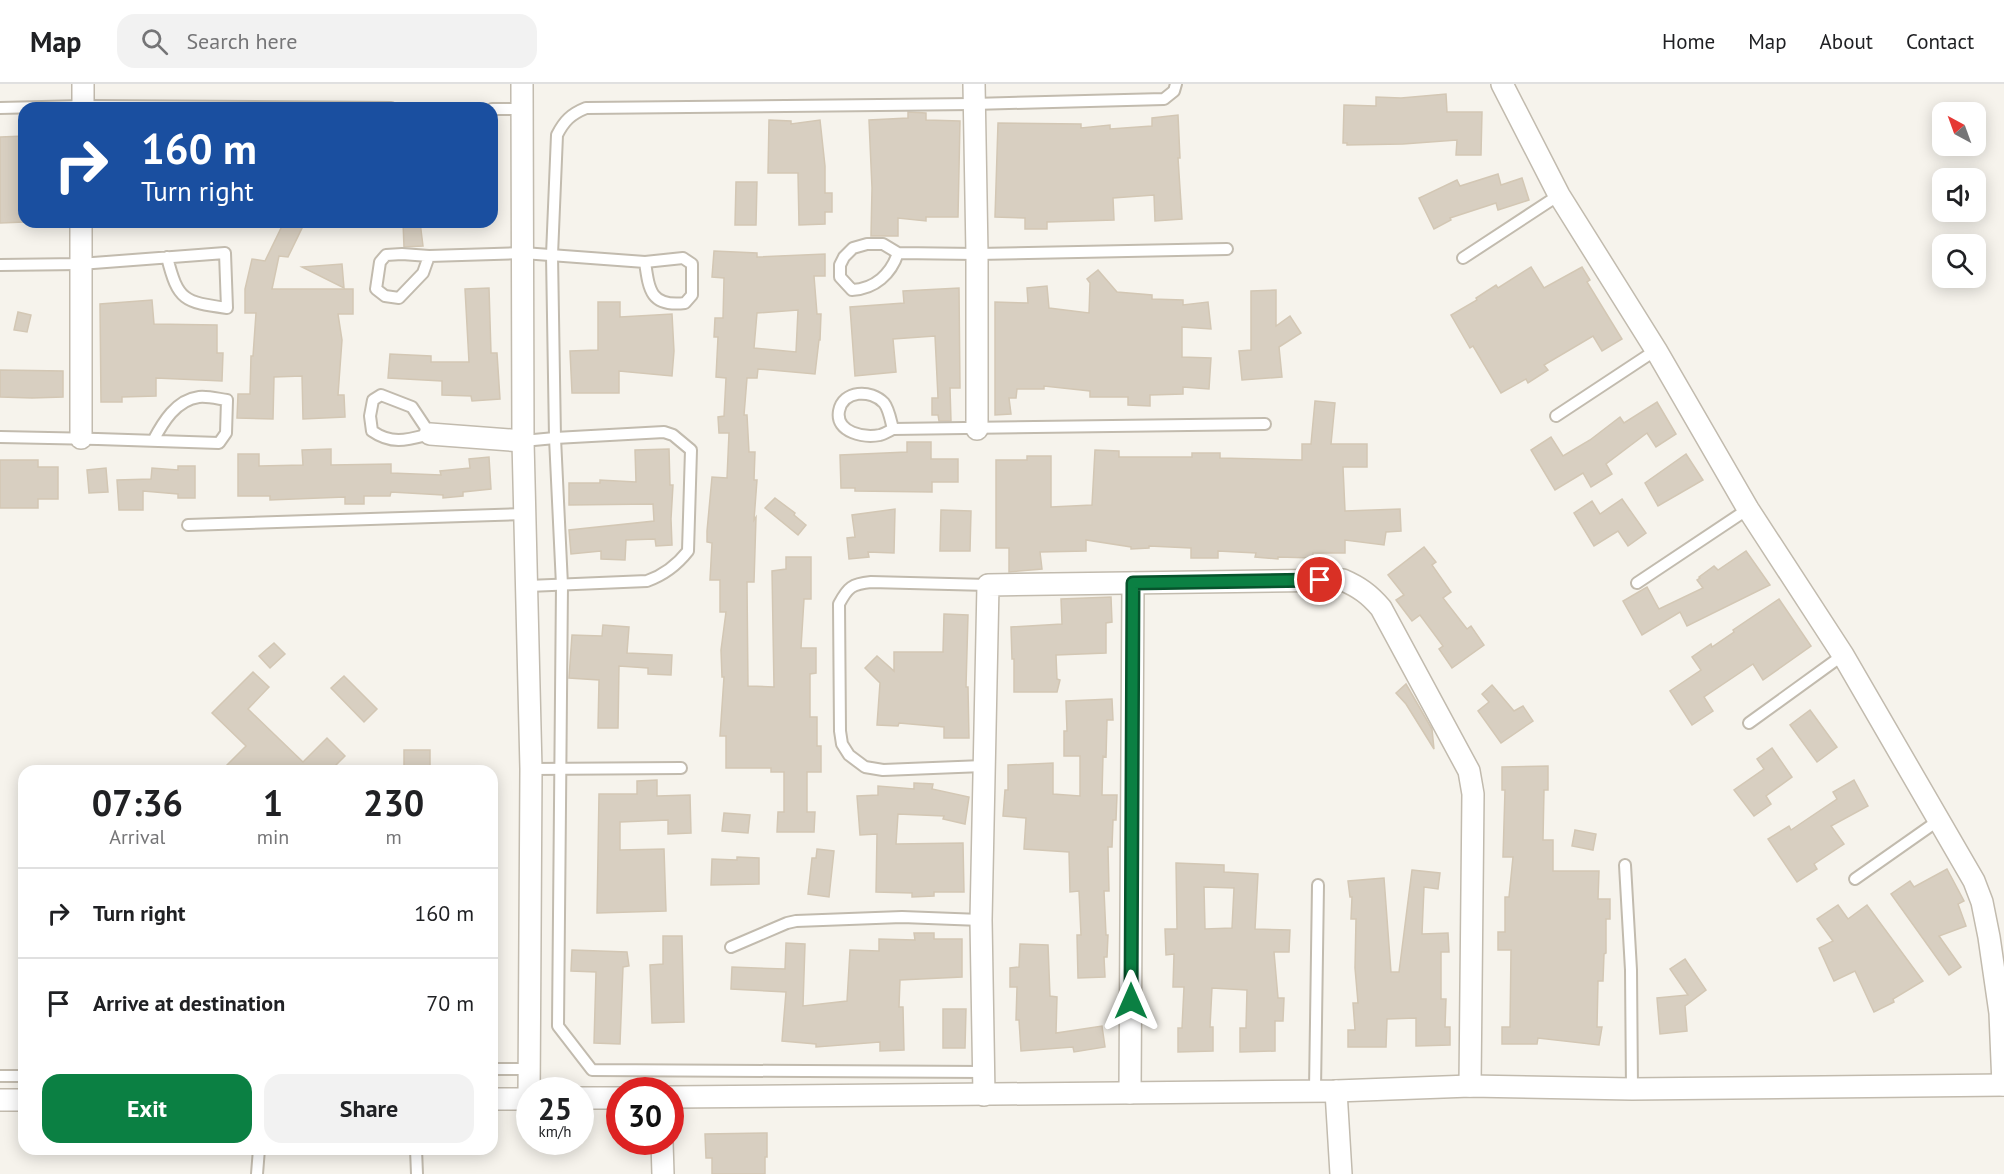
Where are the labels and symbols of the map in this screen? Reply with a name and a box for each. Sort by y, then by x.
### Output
north arrow [1932,102,1986,156]
pin [1294,554,1345,605]
position arrow [1099,969,1163,1033]
speed limit sign: 30 [606,1077,684,1155]

